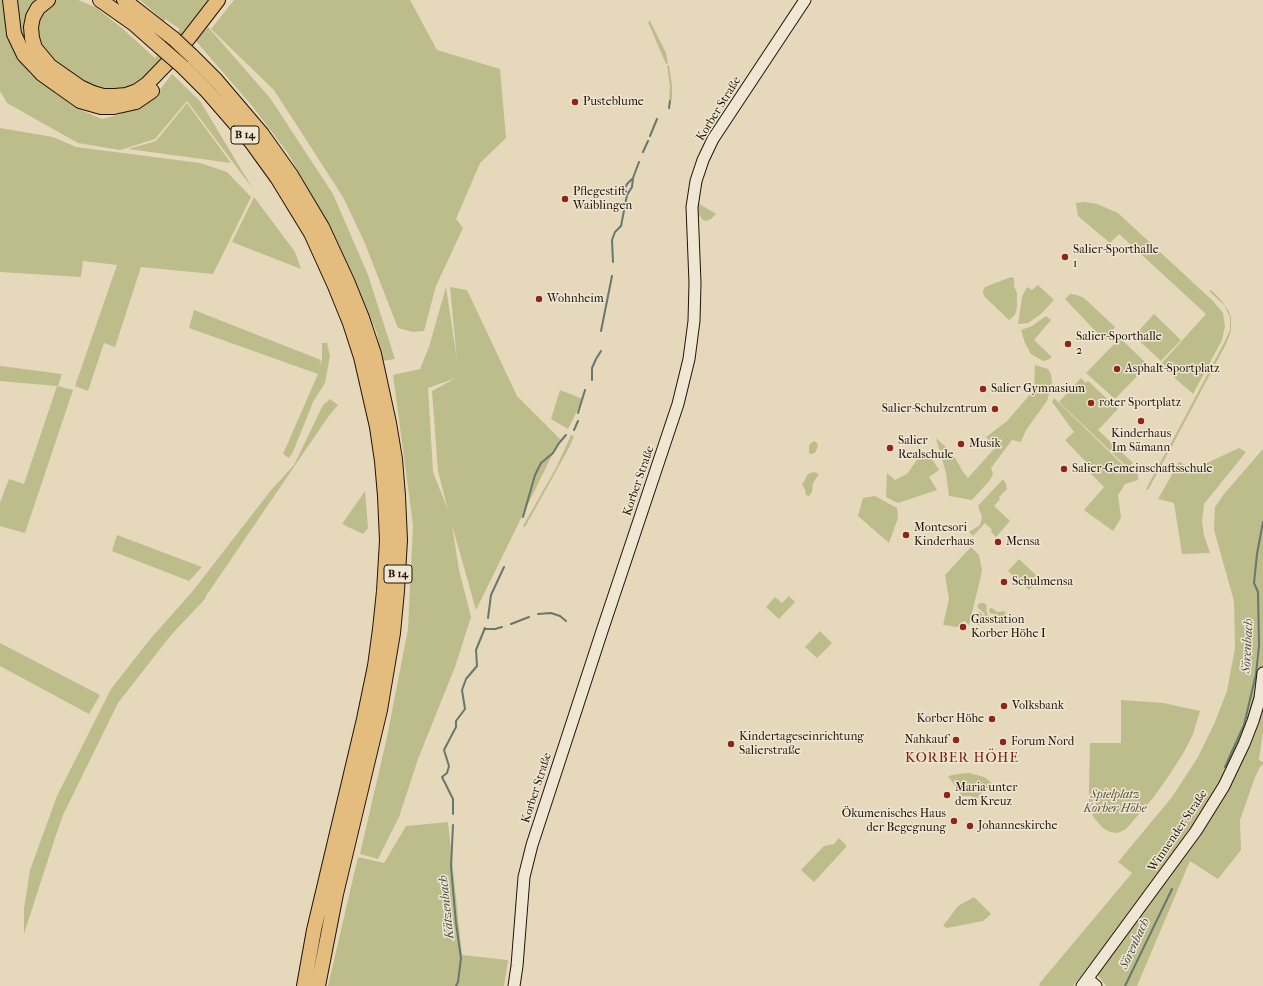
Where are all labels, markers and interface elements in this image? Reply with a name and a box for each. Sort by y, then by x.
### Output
street label: Korber Straße [694,74,744,144]
place label: Pusteblume [583,95,644,109]
marker: Pusteblume [570,97,580,107]
road number: B 14 [231,126,259,144]
place label: Pflegestift Waiblingen [573,185,632,213]
marker: Pflegestift Waiblingen [560,194,570,204]
place label: Salier-Sporthalle 1 [1073,243,1159,271]
marker: Salier-Sporthalle 1 [1060,252,1070,262]
place label: Wohnheim [547,292,604,306]
marker: Wohnheim [534,294,544,304]
place label: Salier-Sporthalle 2 [1076,330,1162,358]
marker: Salier-Sporthalle 2 [1063,339,1073,349]
place label: Asphalt-Sportplatz [1125,362,1220,376]
marker: Asphalt-Sportplatz [1112,364,1122,374]
place label: Salier Gymnasium [991,382,1085,396]
marker: Salier Gymnasium [978,384,988,394]
place label: roter Sportplatz [1099,396,1181,410]
marker: roter Sportplatz [1086,398,1096,408]
place label: Salier-Schulzentrum [882,402,987,416]
marker: Salier-Schulzentrum [990,404,1000,414]
marker: Kinderhaus Im Sämann [1136,416,1146,426]
place label: Kinderhaus Im Sämann [1111,427,1171,455]
place label: Salier Realschule [898,434,954,462]
place label: Musik [969,437,1001,451]
marker: Musik [956,439,966,449]
marker: Salier Realschule [885,443,895,453]
street label: Korber Straße [620,444,658,518]
place label: Salier-Gemeinschaftsschule [1072,462,1212,476]
marker: Salier-Gemeinschaftsschule [1059,464,1069,474]
place label: Montesori Kinderhaus [914,521,974,549]
marker: Montesori Kinderhaus [901,530,911,540]
place label: Mensa [1006,535,1040,549]
marker: Mensa [993,537,1003,547]
road number: B 14 [384,565,412,583]
place label: Schulmensa [1012,575,1073,589]
marker: Schulmensa [999,577,1009,587]
place label: Gasstation Korber Höhe I [971,613,1046,641]
water label: Sörenbach [1239,618,1257,674]
marker: Gasstation Korber Höhe I [958,622,968,632]
place label: Volksbank [1012,699,1064,713]
marker: Volksbank [999,701,1009,711]
place label: Korber Höhe [917,712,984,726]
marker: Korber Höhe [987,714,997,724]
place label: Kindertageseinrichtung Salierstraße [739,730,864,758]
place label: Nahkauf [904,733,948,747]
marker: Nahkauf [951,735,961,745]
place label: Forum Nord [1011,735,1074,749]
marker: Forum Nord [998,737,1008,747]
marker: Kindertageseinrichtung Salierstraße [726,739,736,749]
street label: Korber Straße [519,751,555,825]
district label: KORBER HÖHE [905,751,1019,767]
place label: Maria unter dem Kreuz [955,781,1017,809]
street label: Winnender Straße [1145,787,1211,875]
park label: Spielplatz Korber Höhe [1084,788,1146,816]
marker: Maria unter dem Kreuz [942,790,952,800]
place label: Ökumenisches Haus der Begegnung [842,807,946,835]
marker: Ökumenisches Haus der Begegnung [949,816,959,826]
place label: Johanneskirche [978,819,1057,833]
marker: Johanneskirche [965,821,975,831]
water label: Kätzenbach [436,874,458,940]
water label: Sörenbach [1116,916,1154,972]

